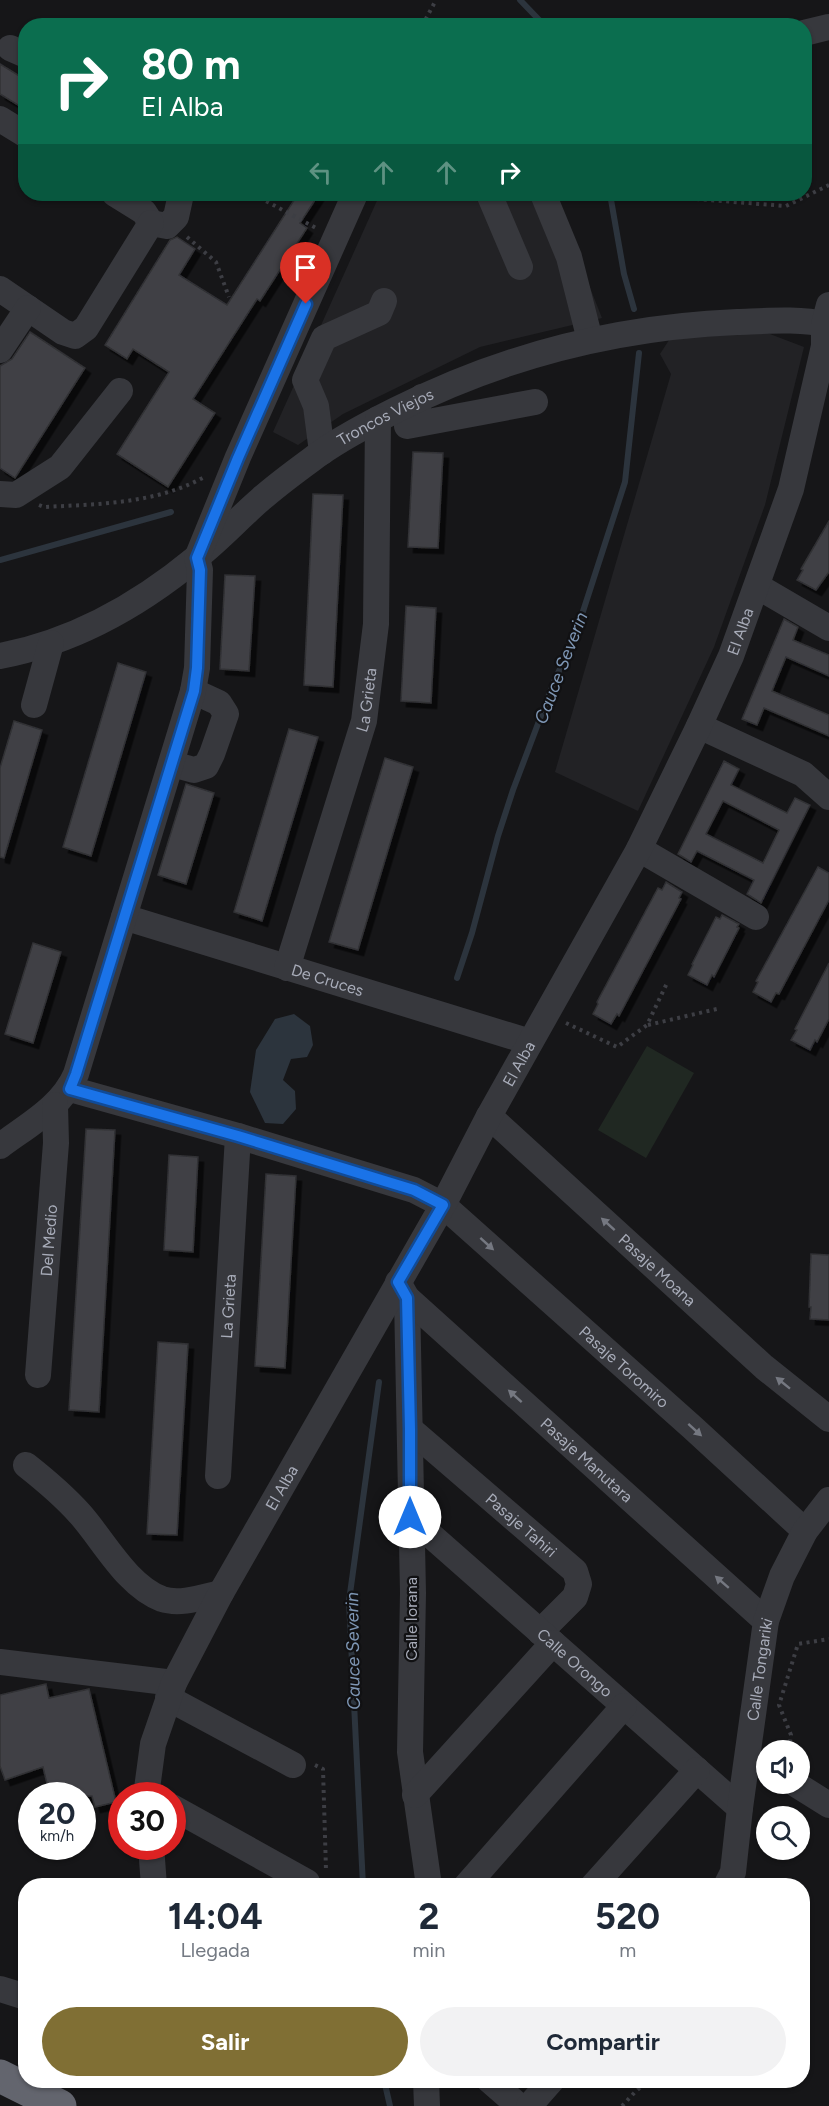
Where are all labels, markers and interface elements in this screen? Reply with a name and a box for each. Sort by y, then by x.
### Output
text: 80 m [141,39,241,90]
icon: right [42,42,120,120]
text: El Alba [141,90,223,123]
icon: left [304,156,337,189]
icon: ahead [367,156,400,189]
icon: ahead [430,156,463,189]
icon: right [493,156,526,189]
pin [280,242,331,304]
icon: arrive [289,251,322,284]
street label: Troncos Viejos [334,384,436,449]
street label: El Alba [723,605,757,658]
water label: Cauce Severin [530,609,592,727]
street label: La Grieta [352,667,380,734]
street label: De Cruces [289,960,366,1000]
street label: El Alba [498,1037,539,1089]
street label: Del Medio [36,1204,61,1277]
one-way arrow [600,1217,615,1231]
street label: Pasaje Moana [615,1230,700,1310]
one-way arrow [479,1237,494,1251]
street label: La Grieta [217,1273,239,1339]
street label: Pasaje Toromiro [575,1322,673,1412]
one-way arrow [776,1377,791,1389]
one-way arrow [508,1390,523,1403]
street label: Pasaje Manutara [537,1414,637,1506]
one-way arrow [688,1422,702,1436]
street label: El Alba [261,1462,302,1513]
position arrow [378,1485,442,1549]
street label: Pasaje Tahiri [482,1489,561,1561]
one-way arrow [715,1576,730,1589]
street label: Calle Iorana [402,1577,421,1661]
water label: Cauce Severin [341,1592,365,1710]
street label: Calle Tongariki [743,1615,776,1722]
street label: Calle Orongo [533,1624,617,1701]
map controls [756,1740,810,1860]
button: sound [756,1740,810,1794]
speed limit sign: 30 [108,1782,186,1860]
text: 20 [39,1795,75,1832]
button: search [756,1806,810,1860]
text: km/h [40,1827,74,1845]
text: 14:04 [168,1895,263,1938]
text: 2 [418,1895,439,1938]
text: 520 [595,1895,660,1938]
text: Llegada [180,1938,250,1962]
text: min [413,1938,445,1962]
text: m [619,1938,636,1962]
button: Salir [42,2007,408,2076]
button: Compartir [420,2007,786,2076]

